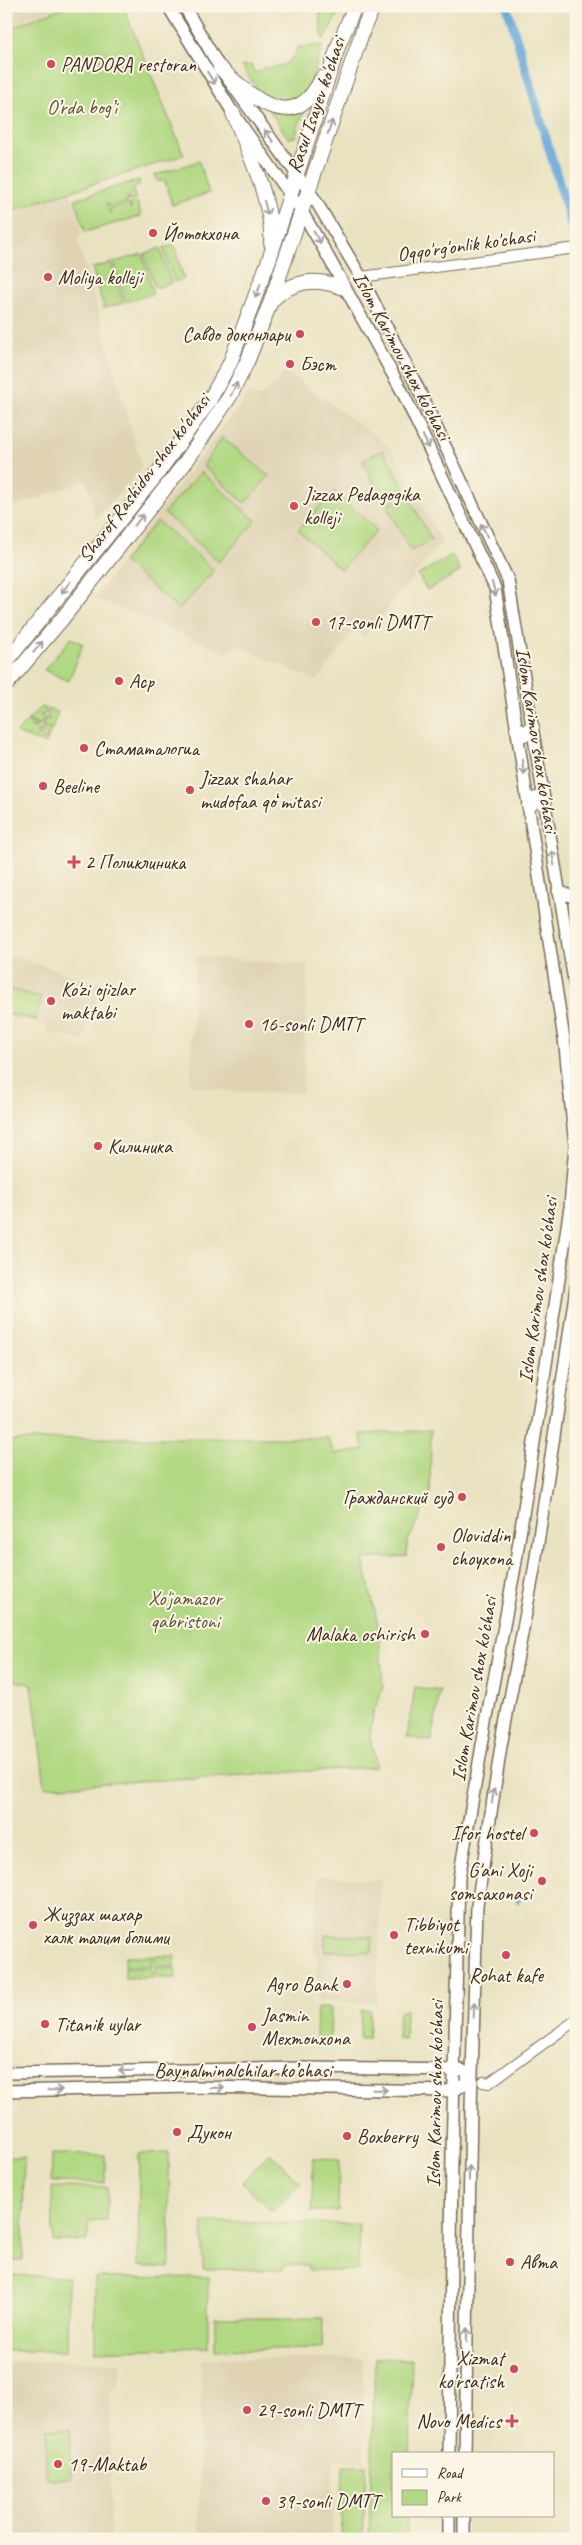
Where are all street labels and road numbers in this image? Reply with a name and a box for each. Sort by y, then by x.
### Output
street label: Rasul Isayev ko'chasi [281,32,352,176]
street label: Oqqo'rg'onlik ko'chasi [396,223,539,267]
street label: Islom Karimov shox ko'chasi [347,268,458,446]
street label: Sharof Rashidov shox ko'chasi [72,387,217,567]
street label: Islom Karimov shox ko'chasi [510,646,564,837]
street label: Islom Karimov shox ko'chasi [513,1193,564,1384]
street label: Islom Karimov shox ko'chasi [445,1593,503,1783]
street label: Islom Karimov shox ko'chasi [421,1998,449,2188]
street label: Baynalminalchilar ko’chasi [154,2058,334,2083]

